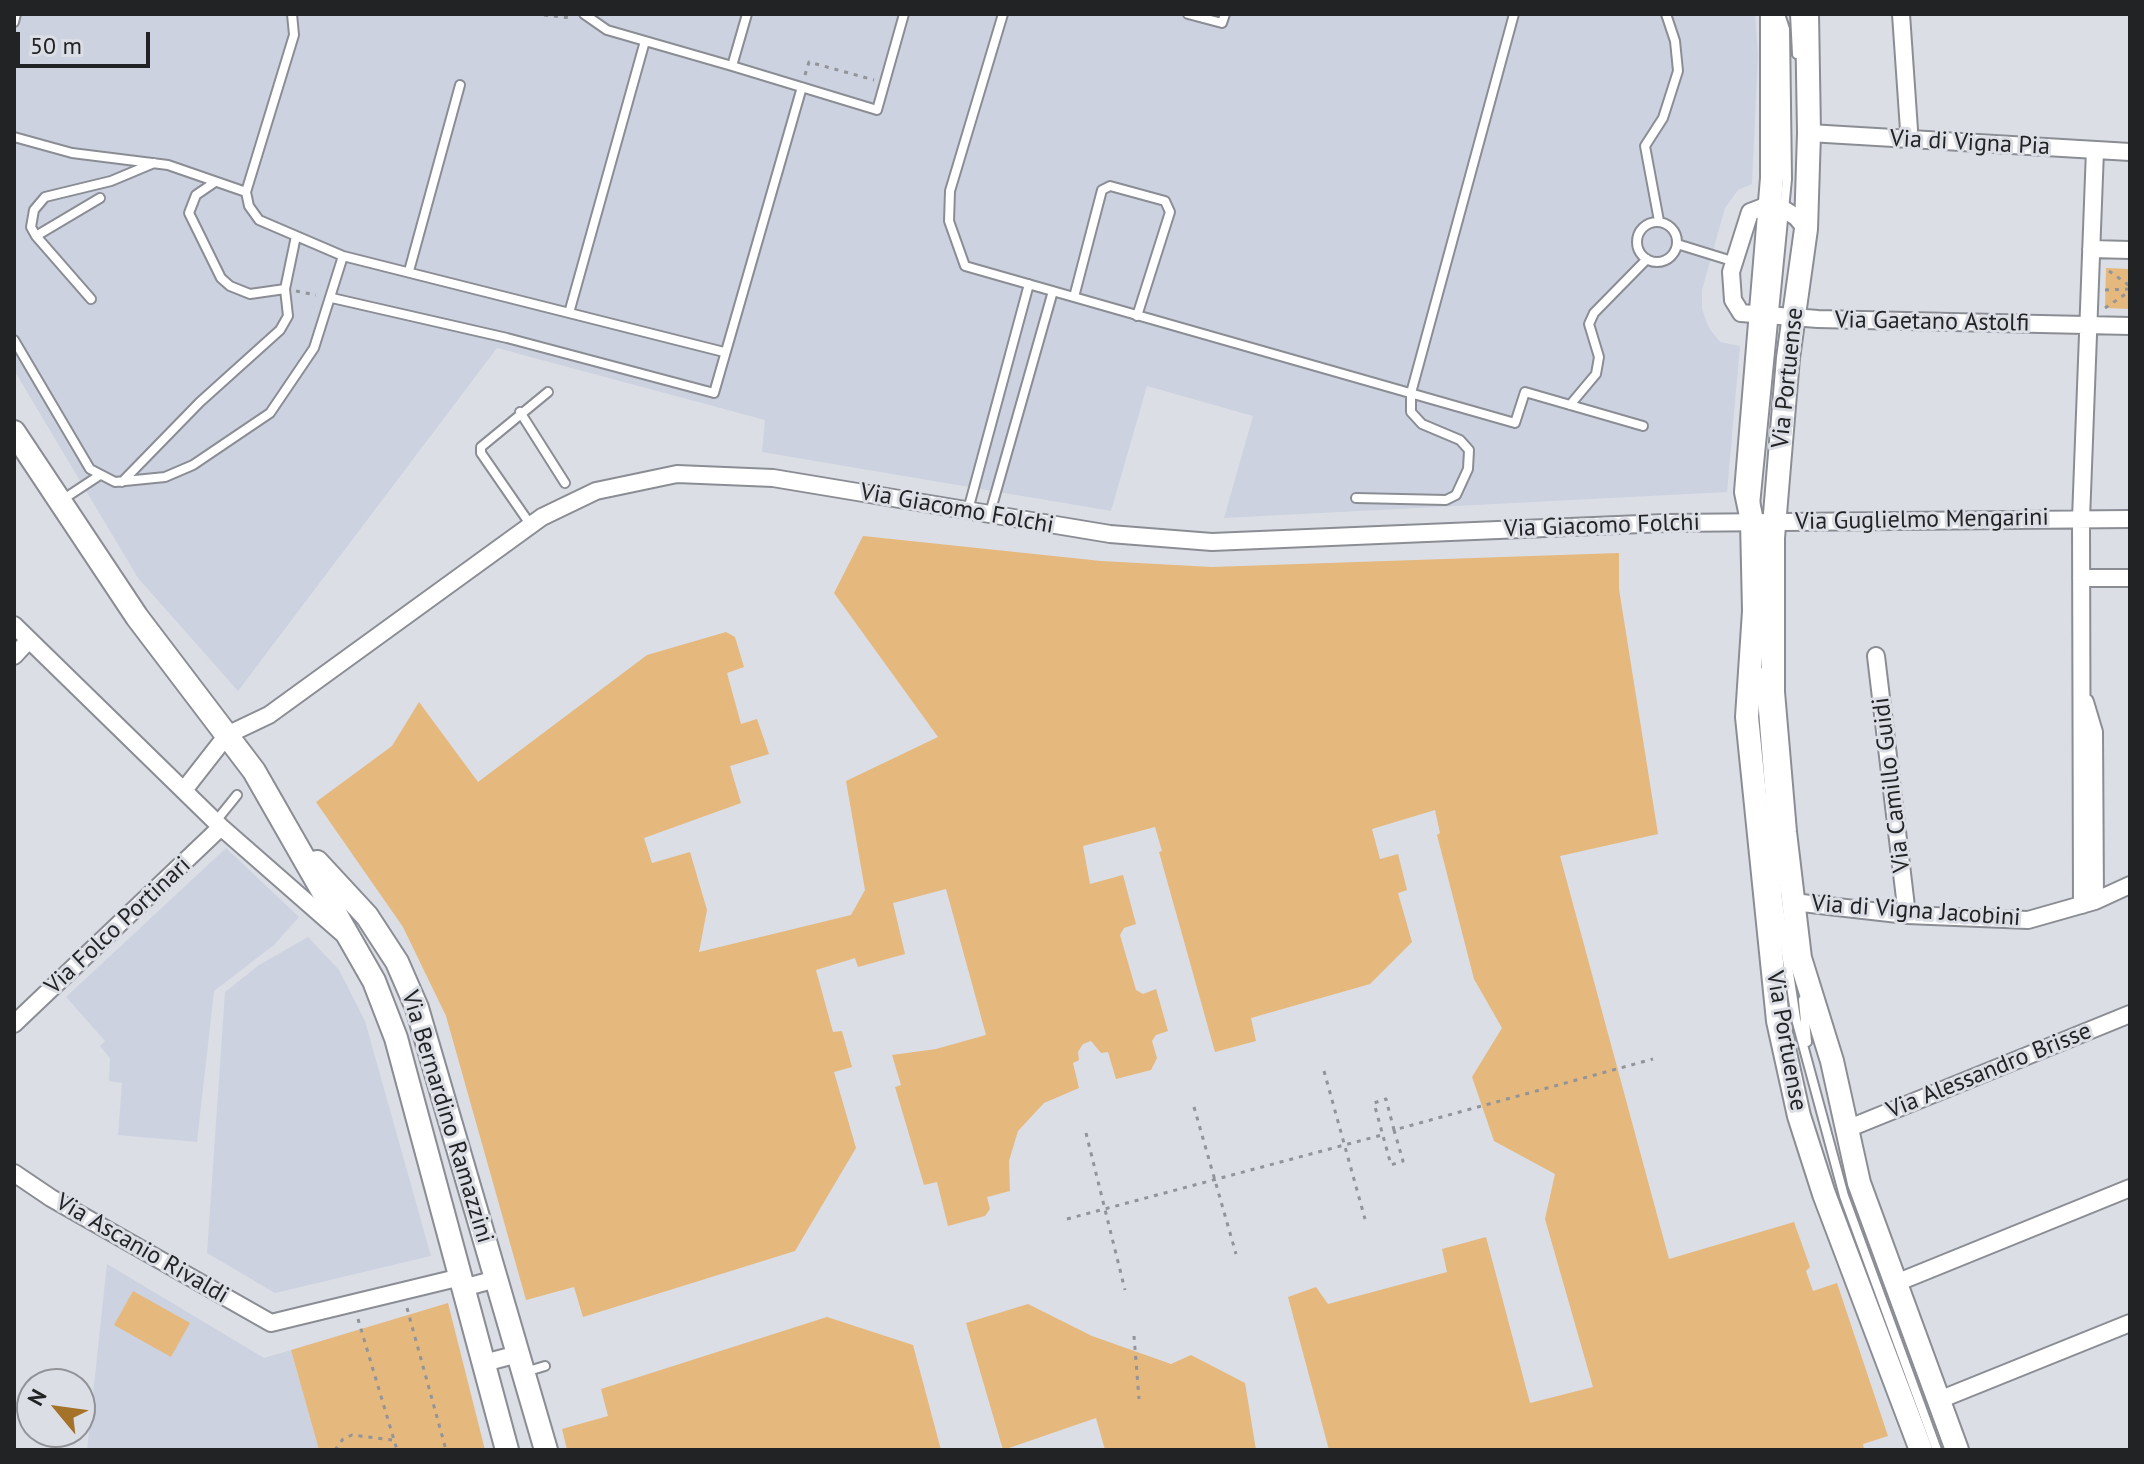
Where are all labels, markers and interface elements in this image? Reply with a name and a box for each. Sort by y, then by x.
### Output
scale bar [20,16,154,66]
text: 50 m [30,30,82,61]
street label: Via di Vigna Pia [1889,124,2051,162]
street label: Via Portuense [1766,306,1810,450]
street label: Via Gaetano Astolfi [1835,306,2029,338]
street label: Via Giacomo Folchi [858,478,1056,540]
street label: Via Guglielmo Mengarini [1795,503,2049,537]
street label: Via Giacomo Folchi [1504,508,1700,544]
street label: Via Camillo Guidi [1867,696,1917,874]
street label: Via Folco Portinari [39,851,197,1001]
street label: Via di Vigna Jacobini [1811,889,2021,933]
street label: Via Portuense [1760,969,1812,1113]
street label: Via Bernardino Ramazzini [395,987,499,1247]
street label: Via Alessandro Brisse [1882,1017,2096,1125]
street label: Via Ascanio Rivaldi [51,1188,233,1310]
north arrow [16,1368,96,1448]
text: N [21,1384,53,1410]

